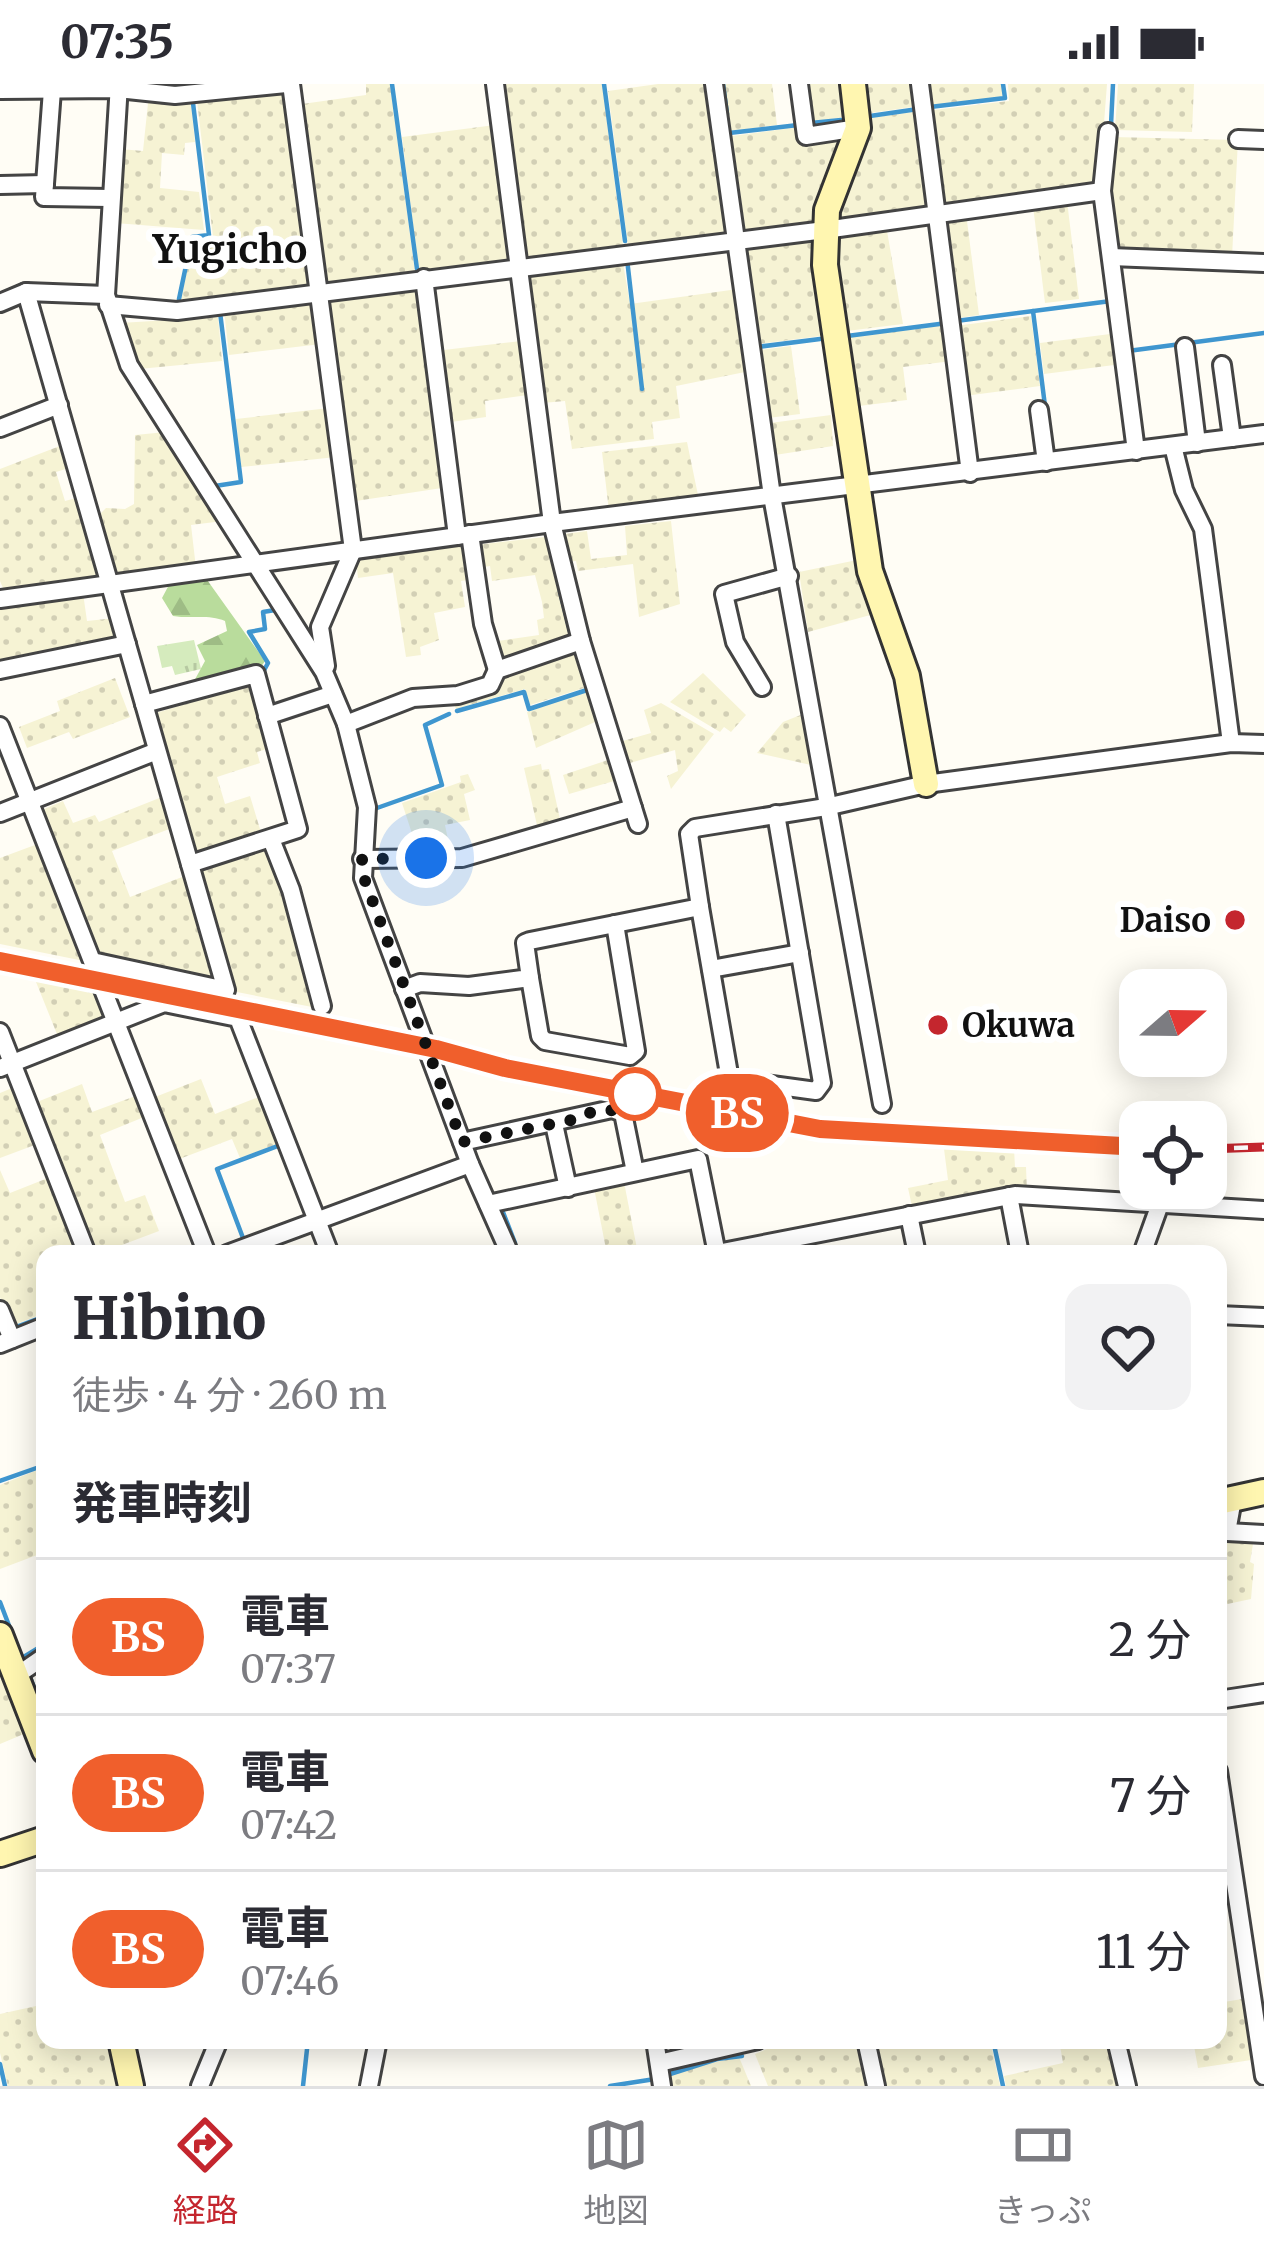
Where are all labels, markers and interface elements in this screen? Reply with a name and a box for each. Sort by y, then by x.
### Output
text: 07:35 [60,14,174,70]
district label: Yugicho [152,225,307,274]
your location [396,828,456,888]
place label: Daiso [1120,900,1211,941]
marker: Daiso [1222,907,1248,933]
north arrow [1119,969,1227,1077]
map controls [1119,969,1227,1209]
place label: Okuwa [962,1005,1075,1046]
marker: Okuwa [925,1012,951,1038]
unlabelled marker [610,1069,660,1119]
line badge: BS [683,1074,791,1152]
text: BS [710,1087,764,1139]
button: locate [1119,1101,1227,1209]
text: Hibino [72,1283,266,1355]
button: heart [1065,1284,1191,1410]
text: 徒歩 · 4 分 · 260 m [72,1371,387,1420]
text: 発車時刻 [72,1475,252,1531]
text: 電車 [240,1588,330,1644]
text: BS [111,1611,165,1663]
text: 2 分 [1109,1612,1191,1668]
text: 07:37 [240,1645,336,1694]
text: 電車 [240,1744,330,1800]
text: BS [111,1767,165,1819]
text: 7 分 [1110,1768,1191,1824]
text: 07:42 [240,1801,337,1850]
text: 電車 [240,1900,330,1956]
text: BS [111,1923,165,1975]
text: 11 分 [1096,1924,1191,1980]
text: 07:46 [240,1957,339,2006]
tab: 経路 [172,2112,238,2232]
tab: 地図 [583,2112,649,2232]
tab: きっぷ [994,2112,1092,2232]

